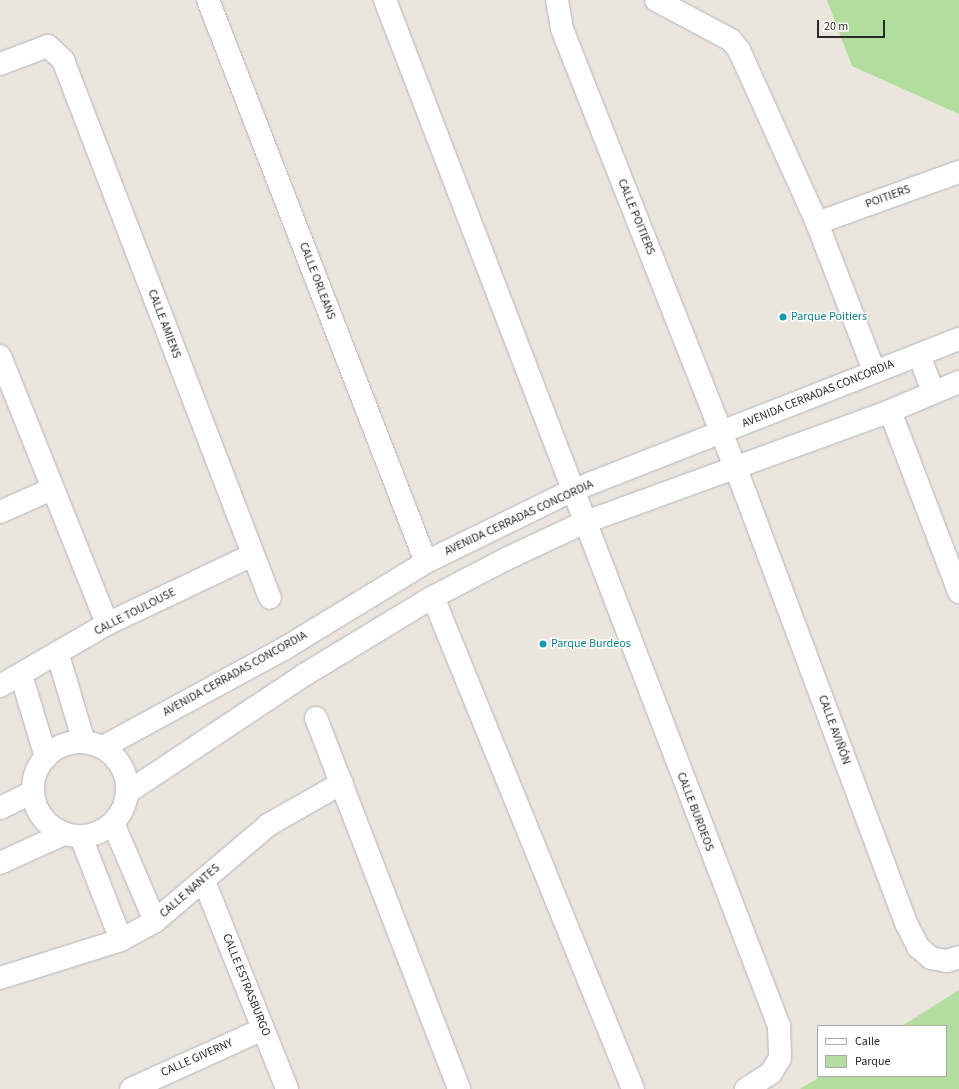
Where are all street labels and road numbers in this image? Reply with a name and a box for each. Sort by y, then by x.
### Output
street label: CALLE POITIERS [614,177,658,257]
street label: POITIERS [864,182,912,212]
street label: CALLE ORLEANS [296,240,338,322]
street label: CALLE AMIENS [144,288,184,360]
street label: AVENIDA CERRADAS CONCORDIA [740,357,896,431]
street label: AVENIDA CERRADAS CONCORDIA [442,477,596,559]
street label: CALLE TOULOUSE [92,585,178,639]
street label: AVENIDA CERRADAS CONCORDIA [160,628,310,720]
street label: CALLE AVIÑÓN [815,693,853,767]
street label: CALLE BURDEOS [673,770,717,854]
street label: CALLE NANTES [157,861,223,921]
street label: CALLE ESTRASBURGO [219,932,273,1038]
street label: CALLE GIVERNY [159,1036,235,1080]

